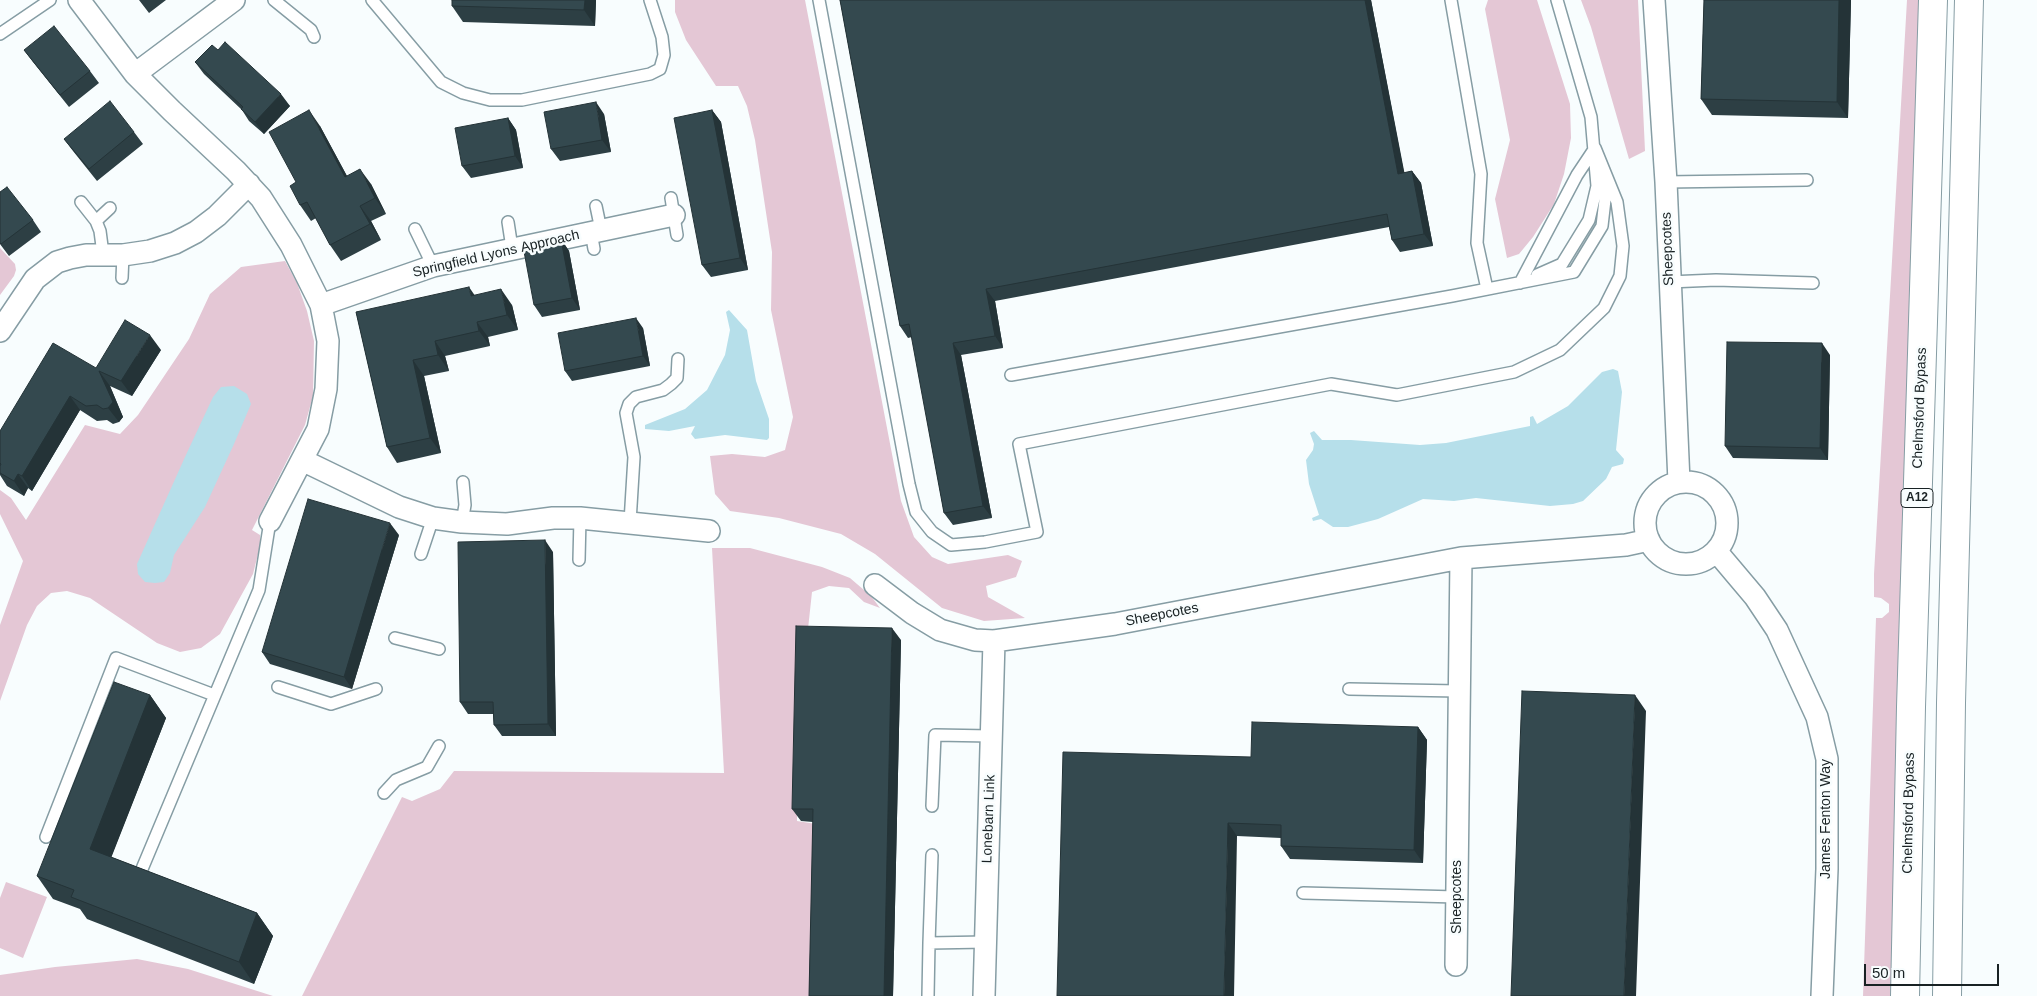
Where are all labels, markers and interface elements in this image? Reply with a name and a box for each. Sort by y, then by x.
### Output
street label: Sheepcotes [1658,212,1678,286]
street label: Springfield Lyons Approach [411,227,581,281]
street label: Chelmsford Bypass [1909,347,1931,469]
road number: A12 [1901,488,1933,508]
street label: Sheepcotes [1124,600,1200,630]
street label: Chelmsford Bypass [1900,752,1918,874]
street label: James Fenton Way [1818,759,1834,879]
street label: Lonebarn Link [979,774,999,864]
street label: Sheepcotes [1449,860,1465,934]
scale bar [1867,954,2002,986]
text: 50 m [1872,964,1905,981]

